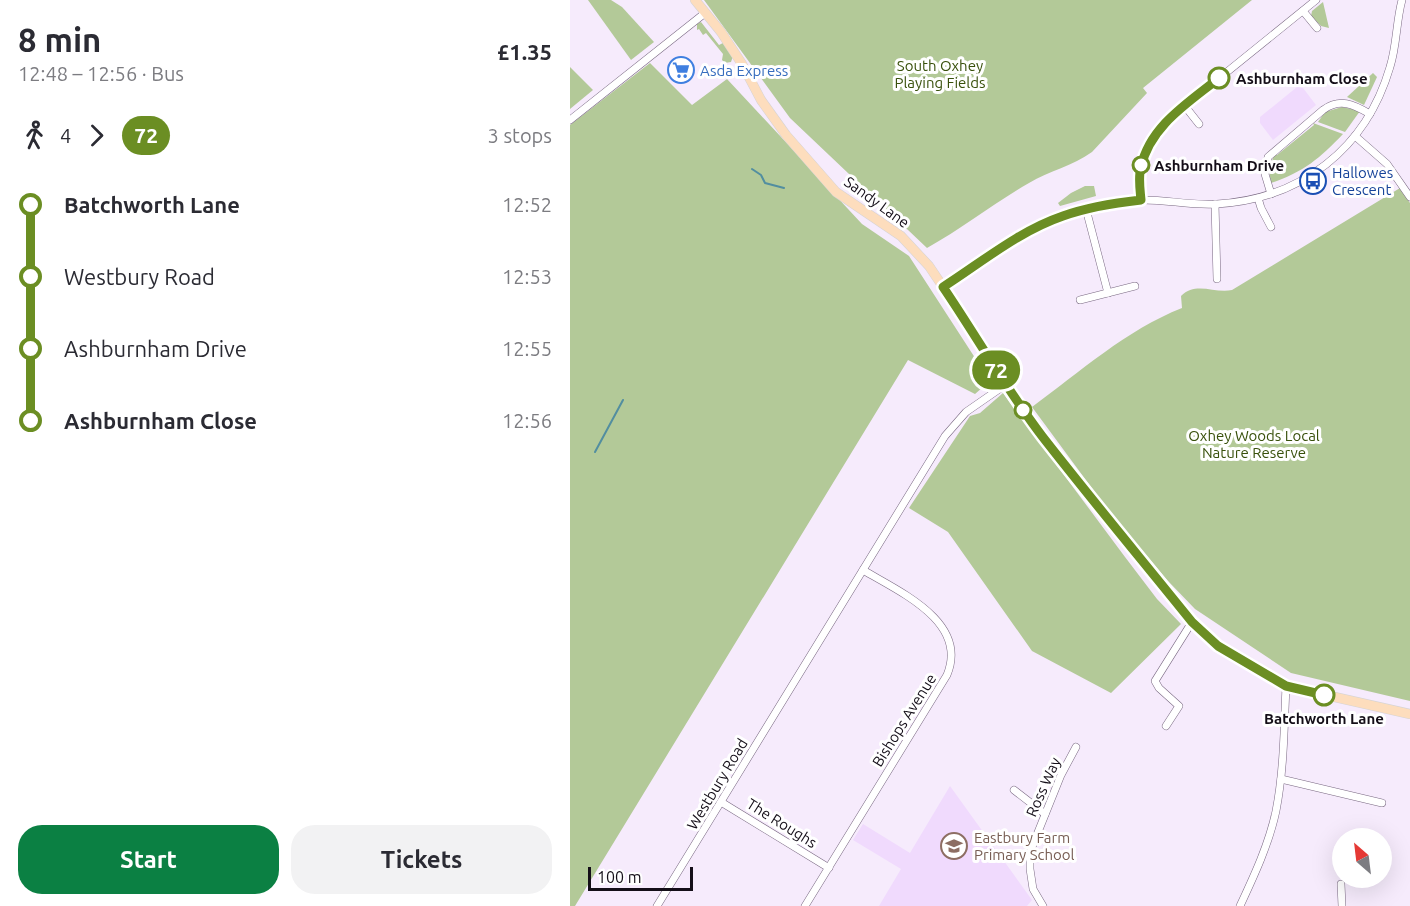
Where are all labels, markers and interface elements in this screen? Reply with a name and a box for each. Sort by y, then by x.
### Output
text: 8 min [18,21,101,58]
text: £1.35 [497,39,552,64]
supermarket icon: Asda Express [666,55,696,85]
park label: South Oxhey Playing Fields [894,57,986,91]
text: 12:48 – 12:56 · Bus [18,62,184,85]
place label: Asda Express [700,62,788,79]
marker: Ashburnham Close [1208,67,1230,89]
place label: Ashburnham Close [1236,70,1368,87]
icon: walk [18,119,51,152]
icon: forward [80,119,113,152]
text: 72 [134,123,158,147]
text: 4 [60,124,71,147]
text: 3 stops [488,124,552,147]
marker: Ashburnham Drive [1132,156,1150,174]
place label: Ashburnham Drive [1154,157,1284,174]
place label: Hallowes Crescent [1332,164,1393,198]
bus stop icon: Hallowes Crescent [1298,166,1328,196]
street label: Sandy Lane [841,173,913,231]
text: Batchworth Lane [64,192,240,217]
text: 12:52 [502,193,552,216]
text: Westbury Road [64,264,215,289]
text: 12:53 [502,265,552,288]
text: Ashburnham Drive [64,336,247,361]
text: 12:55 [502,337,552,360]
line badge: 72 [969,350,1023,389]
text: 72 [984,358,1008,382]
unlabelled marker [1014,401,1032,419]
text: Ashburnham Close [64,408,257,433]
text: 12:56 [502,409,552,432]
park label: Oxhey Woods Local Nature Reserve [1188,427,1320,461]
street label: Bishops Avenue [869,670,939,770]
marker: Batchworth Lane [1313,684,1335,706]
place label: Batchworth Lane [1264,710,1384,727]
street label: Westbury Road [683,736,751,832]
street label: Ross Way [1022,755,1064,819]
street label: The Roughs [744,795,820,851]
button: Start [18,825,279,894]
button: Tickets [291,825,552,894]
north arrow [1332,828,1392,888]
map controls [1332,828,1392,888]
place label: Eastbury Farm Primary School [974,829,1075,863]
school or university icon: Eastbury Farm Primary School [939,831,969,861]
scale bar [588,864,693,892]
text: 100 m [597,868,642,886]

